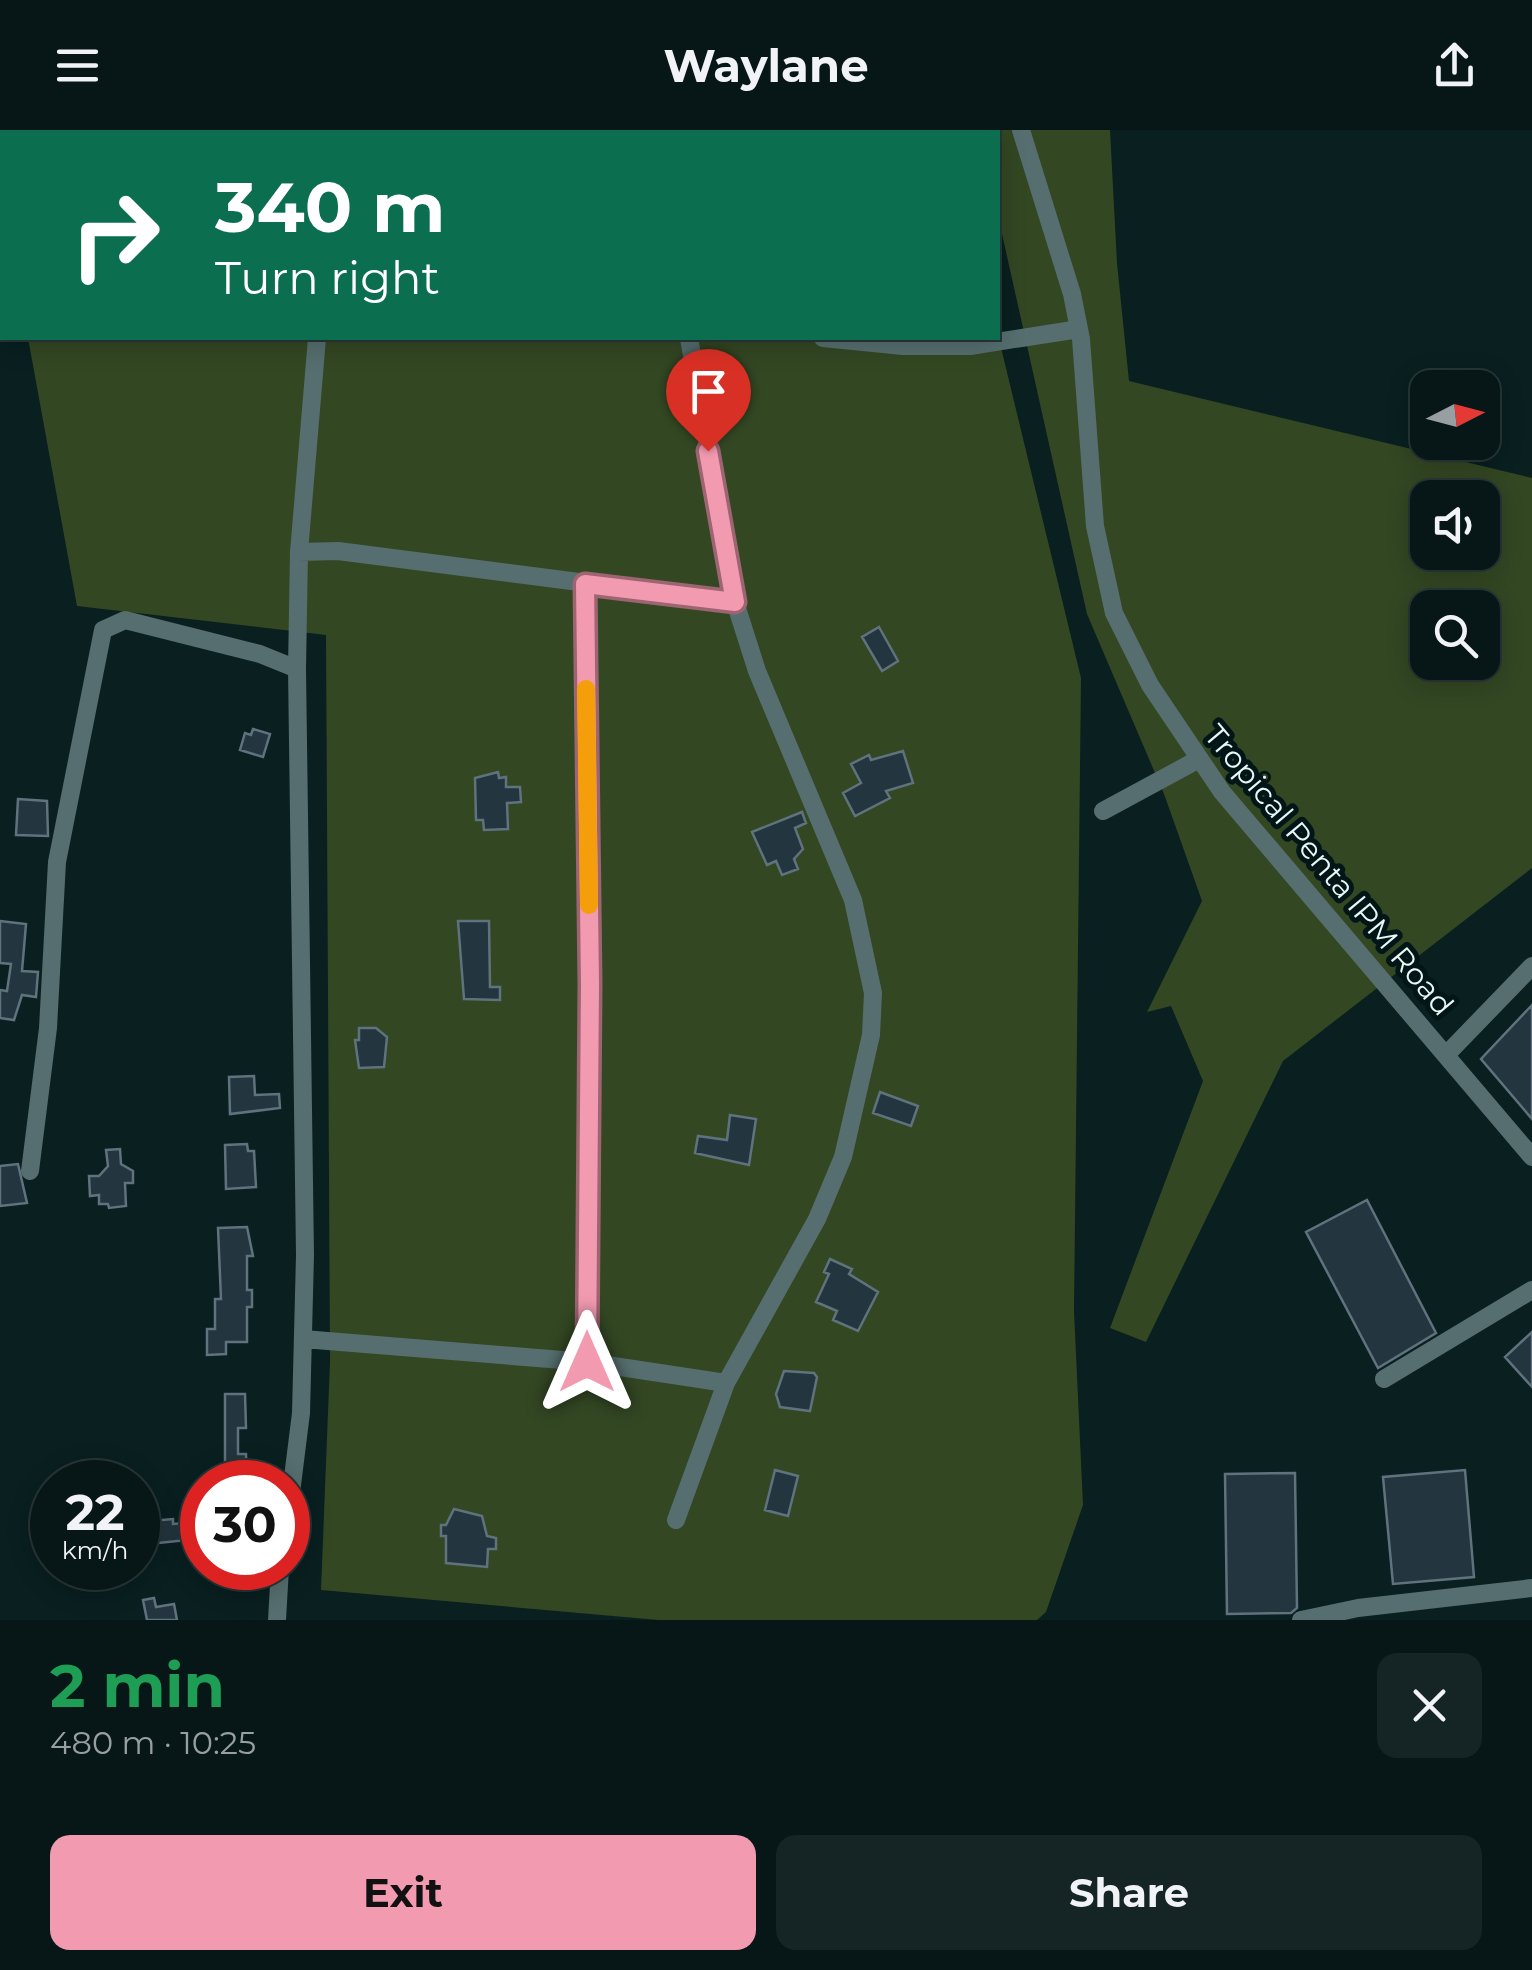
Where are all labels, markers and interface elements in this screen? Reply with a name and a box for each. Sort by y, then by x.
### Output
icon: menu [50,38,105,93]
text: Waylane [663,38,869,93]
icon: share [1427,38,1482,93]
text: 340 m [215,164,445,250]
icon: right [50,170,180,300]
text: Turn right [215,250,440,305]
pin [666,349,751,452]
icon: arrive [681,364,736,419]
north arrow [1410,370,1500,460]
map controls [1410,370,1500,680]
button: sound [1410,480,1500,570]
button: search [1410,590,1500,680]
street label: Tropical Penta IPM Road [1197,717,1461,1023]
position arrow [535,1310,639,1414]
speed limit sign: 30 [180,1460,310,1590]
text: 22 [66,1482,125,1543]
text: km/h [62,1535,128,1565]
text: 2 min [50,1649,225,1722]
button: close [1377,1653,1482,1758]
text: 480 m · 10:25 [50,1723,256,1762]
button: Exit [50,1835,756,1950]
button: Share [776,1835,1482,1950]

